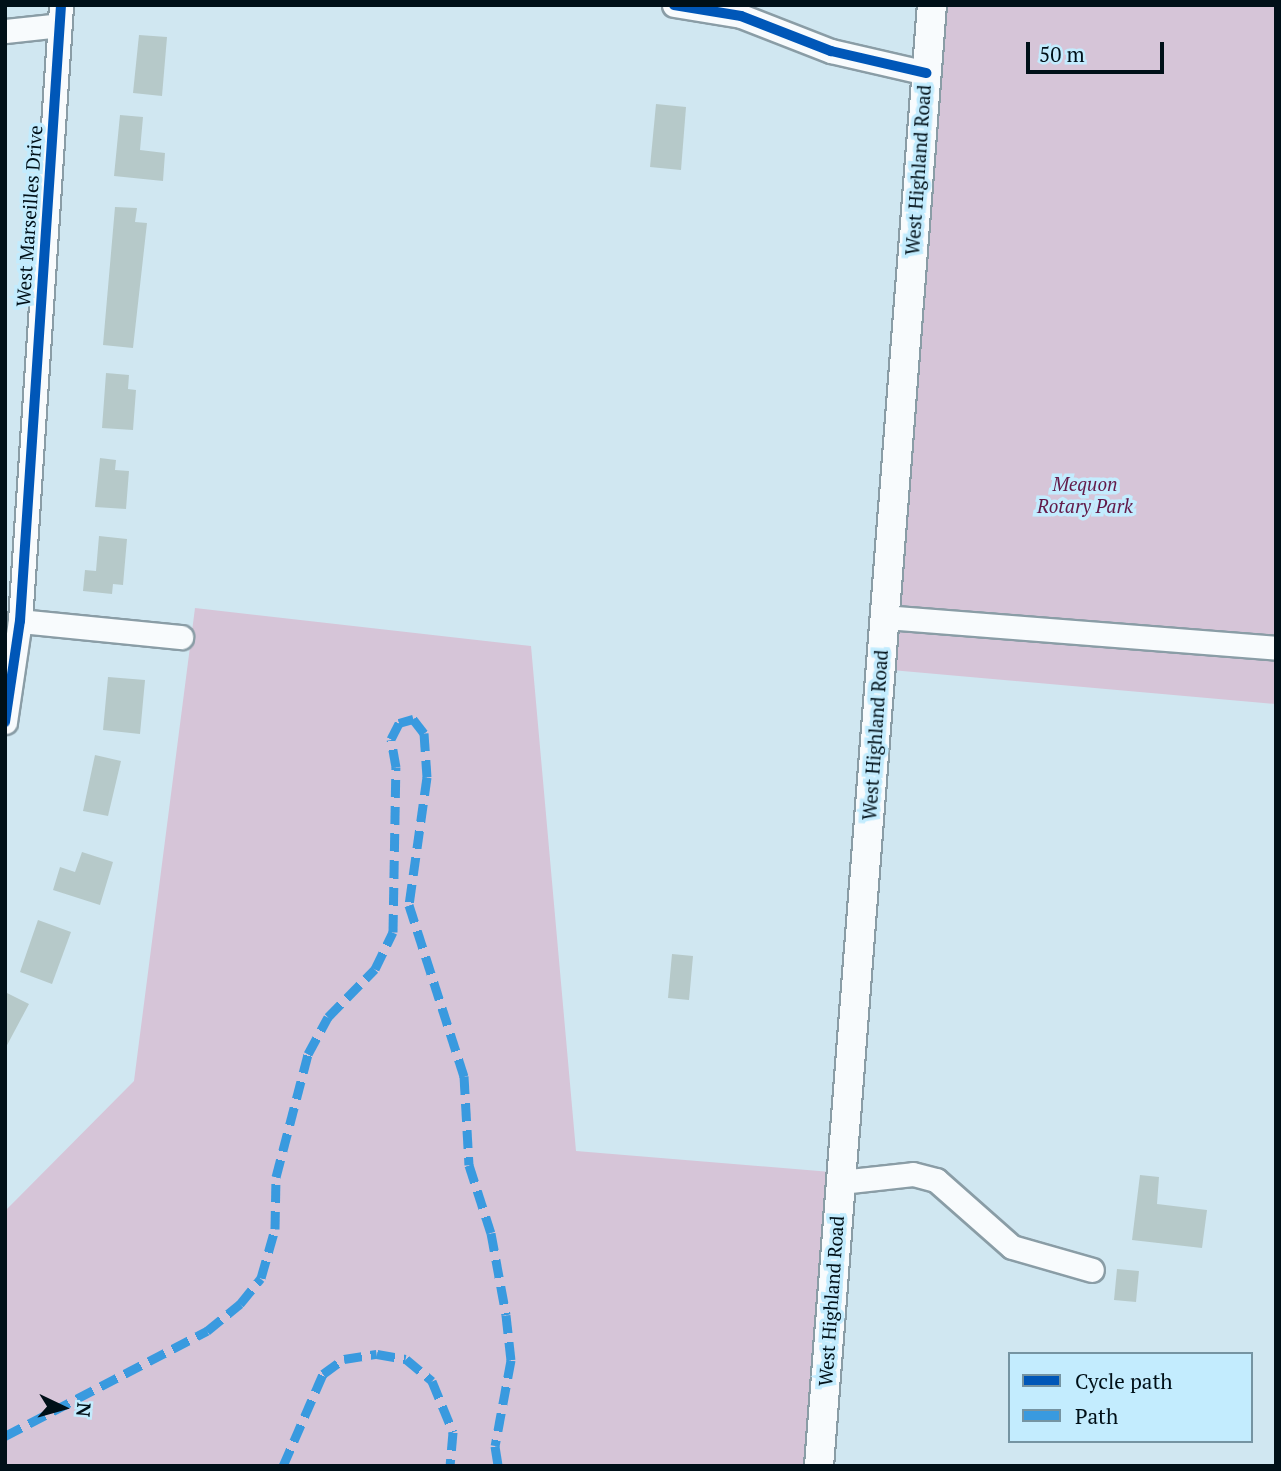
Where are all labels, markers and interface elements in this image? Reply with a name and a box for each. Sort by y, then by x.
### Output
scale bar [1029,28,1167,72]
text: 50 m [1039,40,1085,68]
street label: West Highland Road [901,84,935,256]
street label: West Marseilles Drive [11,124,47,308]
park label: Mequon Rotary Park [1037,473,1133,517]
street label: West Highland Road [858,649,892,821]
street label: West Highland Road [814,1215,848,1387]
legend [1008,1352,1253,1443]
text: Cycle path [1075,1367,1173,1395]
north arrow [28,1373,98,1443]
text: N [71,1402,97,1418]
text: Path [1075,1402,1118,1430]

